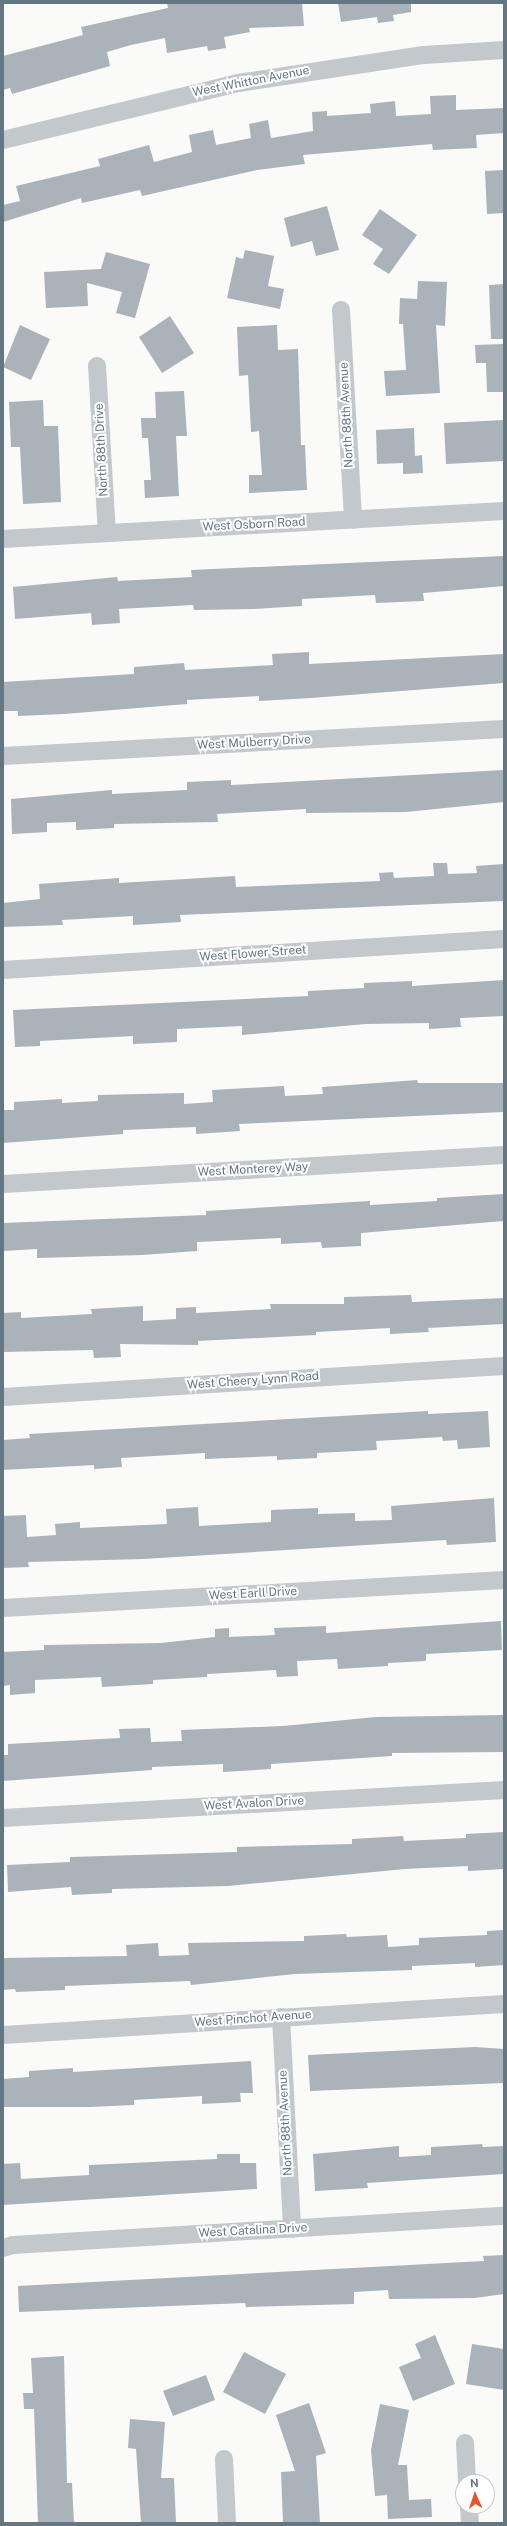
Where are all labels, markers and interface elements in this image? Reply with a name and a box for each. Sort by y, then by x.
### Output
street label: West Whitton Avenue [191,64,311,100]
street label: North 88th Avenue [337,362,357,468]
street label: North 88th Drive [92,403,112,497]
street label: West Osborn Road [202,515,306,535]
street label: West Mulberry Drive [197,733,311,753]
street label: West Flower Street [199,943,307,965]
street label: West Monterey Way [197,1160,309,1180]
street label: West Cheery Lynn Road [187,1369,319,1393]
street label: West Earll Drive [208,1584,298,1604]
street label: West Avalon Drive [204,1794,304,1814]
street label: West Pinchot Avenue [194,2008,312,2030]
street label: North 88th Avenue [276,2070,296,2176]
street label: West Catalina Drive [198,2221,308,2241]
north arrow [455,2474,495,2514]
text: N [470,2477,479,2489]

